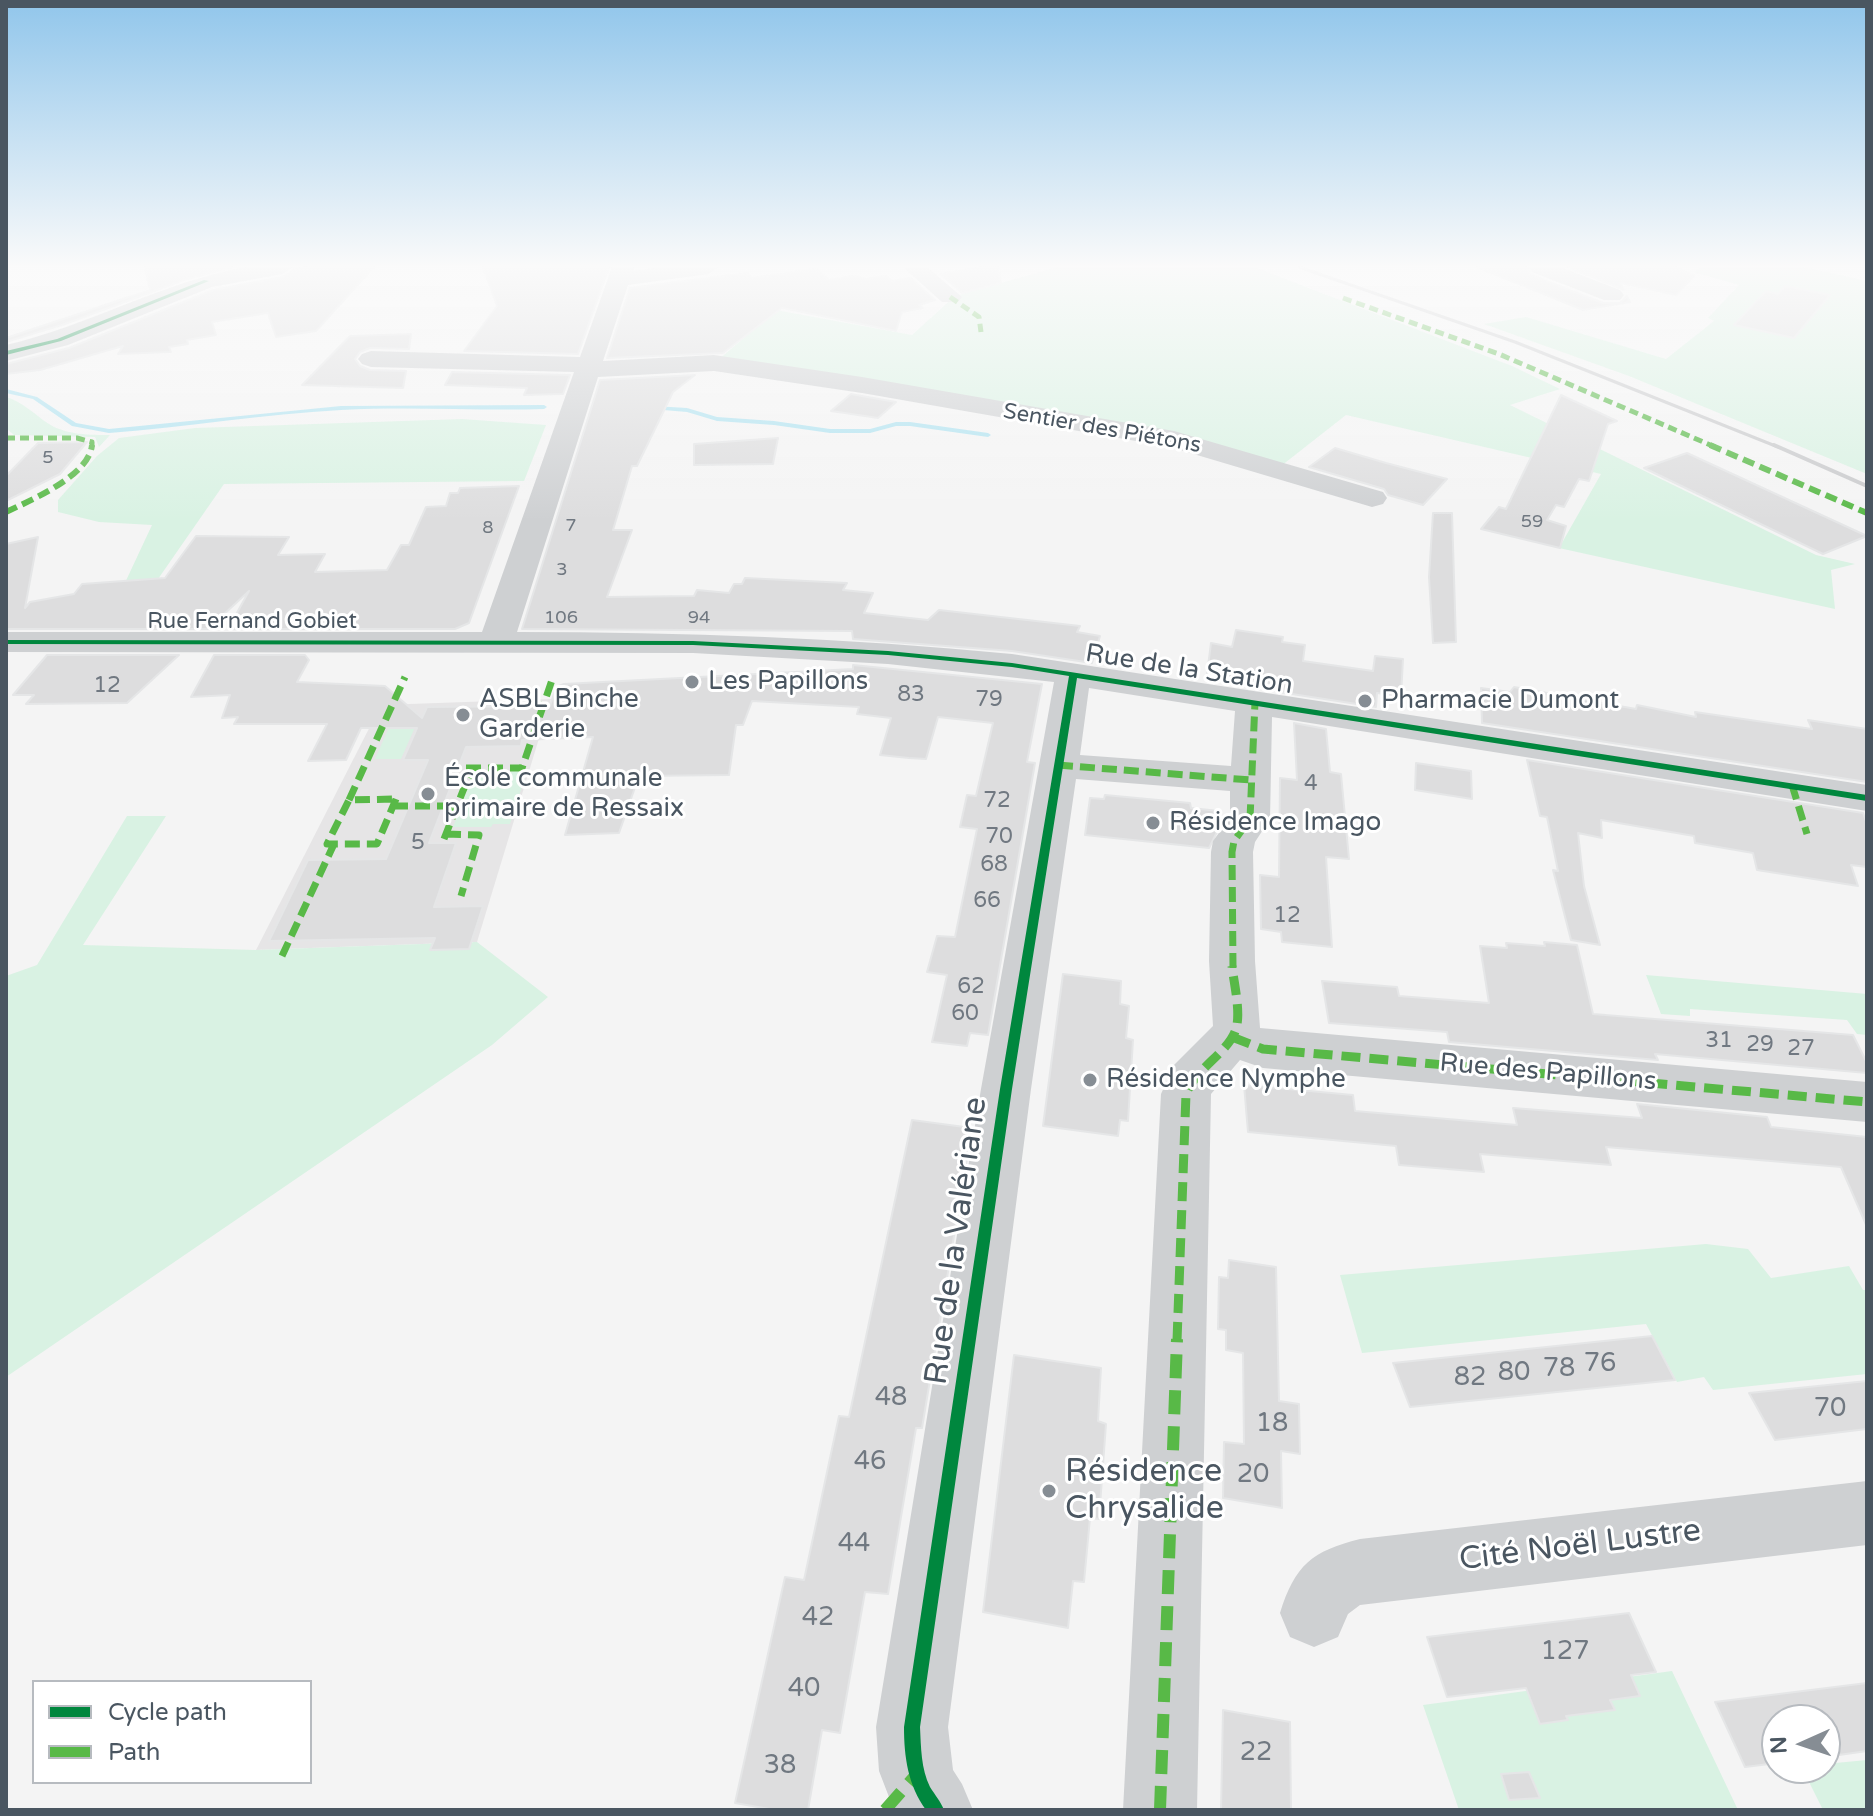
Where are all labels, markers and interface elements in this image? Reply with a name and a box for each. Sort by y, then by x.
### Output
street label: Sentier des Piétons [1001,399,1203,459]
house number: 5 [42,447,54,469]
house number: 59 [1521,511,1543,533]
house number: 7 [565,515,577,537]
house number: 8 [482,517,494,539]
house number: 3 [556,559,568,581]
house number: 106 [544,607,578,629]
house number: 94 [688,607,710,629]
street label: Rue Fernand Gobiet [147,609,357,635]
street label: Rue de la Station [1083,638,1295,702]
place label: Les Papillons [708,666,868,698]
house number: 12 [93,673,121,699]
marker: Les Papillons [683,673,701,691]
house number: 83 [897,682,925,708]
place label: ASBL Binche Garderie [479,684,639,746]
place label: Pharmacie Dumont [1381,685,1619,717]
house number: 79 [975,687,1003,713]
marker: Pharmacie Dumont [1356,692,1374,710]
marker: ASBL Binche Garderie [454,706,472,724]
place label: École communale primaire de Ressaix [444,763,684,824]
house number: 4 [1304,771,1318,797]
marker: École communale primaire de Ressaix [419,785,437,803]
house number: 72 [983,788,1011,814]
place label: Résidence Imago [1169,807,1381,839]
marker: Résidence Imago [1144,814,1162,832]
house number: 70 [985,824,1013,850]
house number: 5 [411,830,425,856]
house number: 68 [980,852,1008,878]
house number: 66 [973,888,1001,914]
house number: 12 [1273,903,1301,929]
house number: 62 [957,974,985,1000]
house number: 60 [951,1001,979,1027]
house number: 31 [1705,1028,1733,1054]
house number: 29 [1746,1032,1774,1058]
house number: 27 [1787,1036,1815,1062]
street label: Rue des Papillons [1438,1048,1658,1098]
place label: Résidence Nymphe [1106,1064,1346,1096]
marker: Résidence Nymphe [1081,1071,1099,1089]
street label: Rue de la Valériane [918,1095,996,1387]
house number: 76 [1584,1348,1616,1380]
house number: 78 [1543,1353,1575,1385]
house number: 80 [1498,1357,1530,1389]
house number: 82 [1454,1362,1486,1394]
house number: 48 [875,1382,907,1414]
house number: 70 [1814,1393,1846,1425]
house number: 18 [1256,1408,1288,1440]
house number: 46 [854,1446,886,1478]
place label: Résidence Chrysalide [1065,1454,1224,1529]
house number: 20 [1237,1459,1269,1491]
marker: Résidence Chrysalide [1040,1482,1058,1500]
street label: Cité Noël Lustre [1457,1512,1703,1580]
house number: 44 [838,1528,870,1560]
house number: 42 [802,1602,834,1634]
house number: 127 [1541,1636,1589,1668]
house number: 40 [788,1673,820,1705]
legend [32,1680,312,1784]
text: Cycle path [108,1698,227,1727]
north arrow [1761,1704,1841,1784]
text: N [1766,1736,1792,1755]
house number: 22 [1240,1737,1272,1769]
text: Path [108,1738,161,1767]
house number: 38 [764,1750,796,1782]

